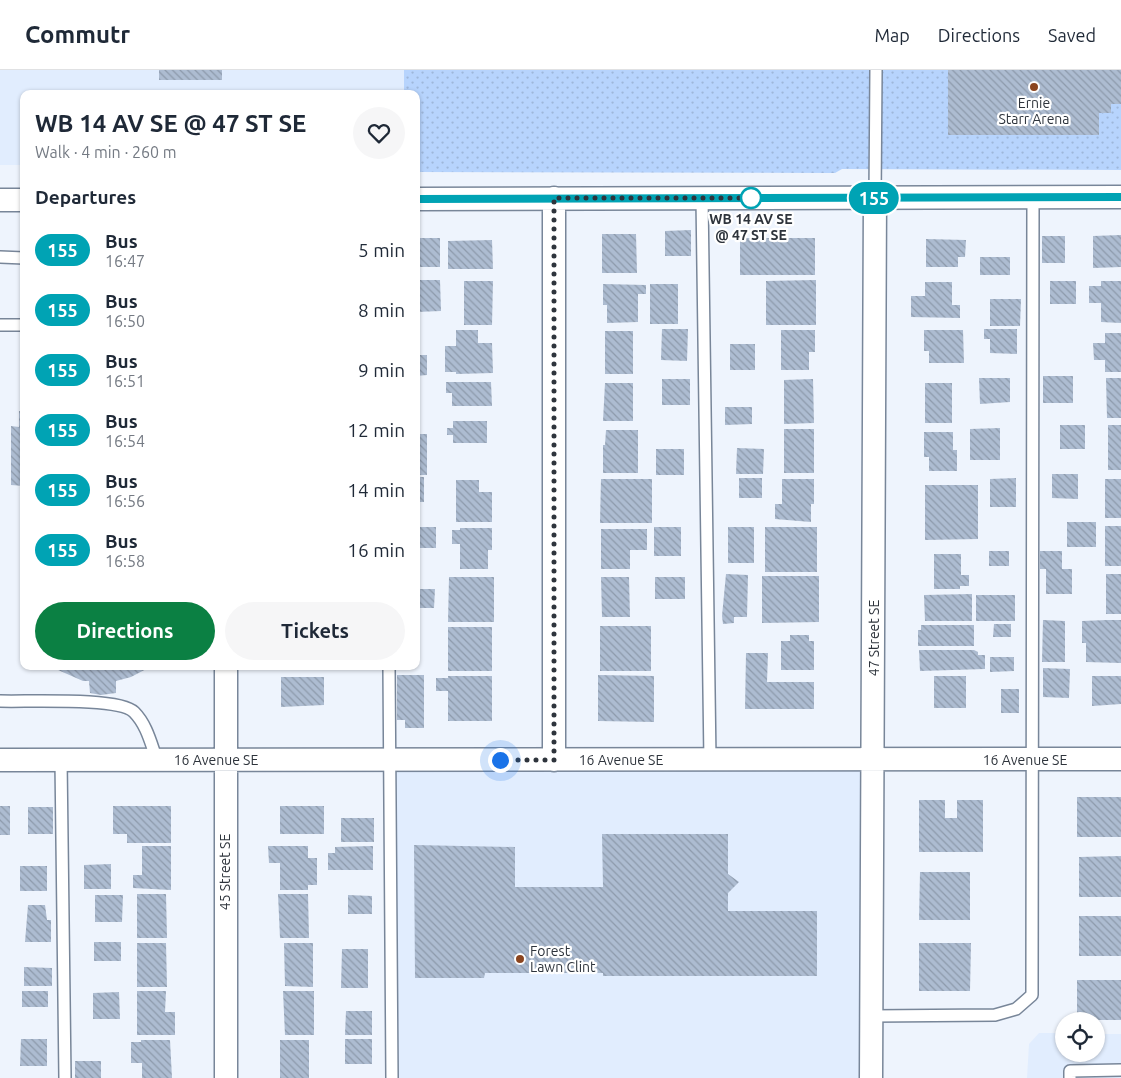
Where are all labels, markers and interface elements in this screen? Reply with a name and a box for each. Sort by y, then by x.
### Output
text: Commutr [25,21,130,48]
text: Map [874,25,910,45]
text: Directions [938,25,1020,45]
text: Saved [1048,25,1096,45]
marker: Ernie Starr Arena [1028,81,1040,93]
place label: Ernie Starr Arena [998,95,1070,127]
button: heart [353,107,405,159]
text: WB 14 AV SE @ 47 ST SE [35,110,306,137]
text: Walk · 4 min · 260 m [35,143,177,161]
line badge: 155 [845,182,903,214]
text: Departures [35,186,136,208]
marker: WB 14 AV SE @ 47 ST SE [740,187,762,209]
text: 155 [859,188,889,208]
place label: WB 14 AV SE @ 47 ST SE [709,211,793,243]
text: Bus [105,230,138,252]
text: 5 min [358,239,405,261]
text: 155 [47,240,78,260]
text: 16:47 [105,252,145,270]
text: Bus [105,290,138,312]
text: 8 min [358,299,405,321]
text: 155 [47,300,78,320]
text: 16:50 [105,312,145,330]
text: Bus [105,350,138,372]
text: 9 min [358,359,405,381]
text: 155 [47,360,78,380]
text: 16:51 [105,372,145,390]
text: Bus [105,410,138,432]
text: 12 min [347,419,405,441]
text: 155 [47,420,78,440]
text: 16:54 [105,432,145,450]
text: Bus [105,470,138,492]
text: 14 min [347,479,405,501]
text: 155 [47,480,78,500]
text: 16:56 [105,492,145,510]
text: Bus [105,530,138,552]
text: 16 min [347,539,405,561]
text: 155 [47,540,78,560]
text: 16:58 [105,552,145,570]
street label: 47 Street SE [866,600,882,676]
button: Directions [35,602,215,660]
button: Tickets [225,602,405,660]
your location [488,748,513,773]
street label: 16 Avenue SE [174,752,258,768]
street label: 16 Avenue SE [579,752,663,768]
street label: 16 Avenue SE [983,752,1067,768]
street label: 45 Street SE [217,834,233,910]
place label: Forest Lawn Clint [530,943,596,975]
marker: Forest Lawn Clint [514,953,526,965]
map controls [1055,1012,1105,1062]
button: locate [1055,1012,1105,1062]

